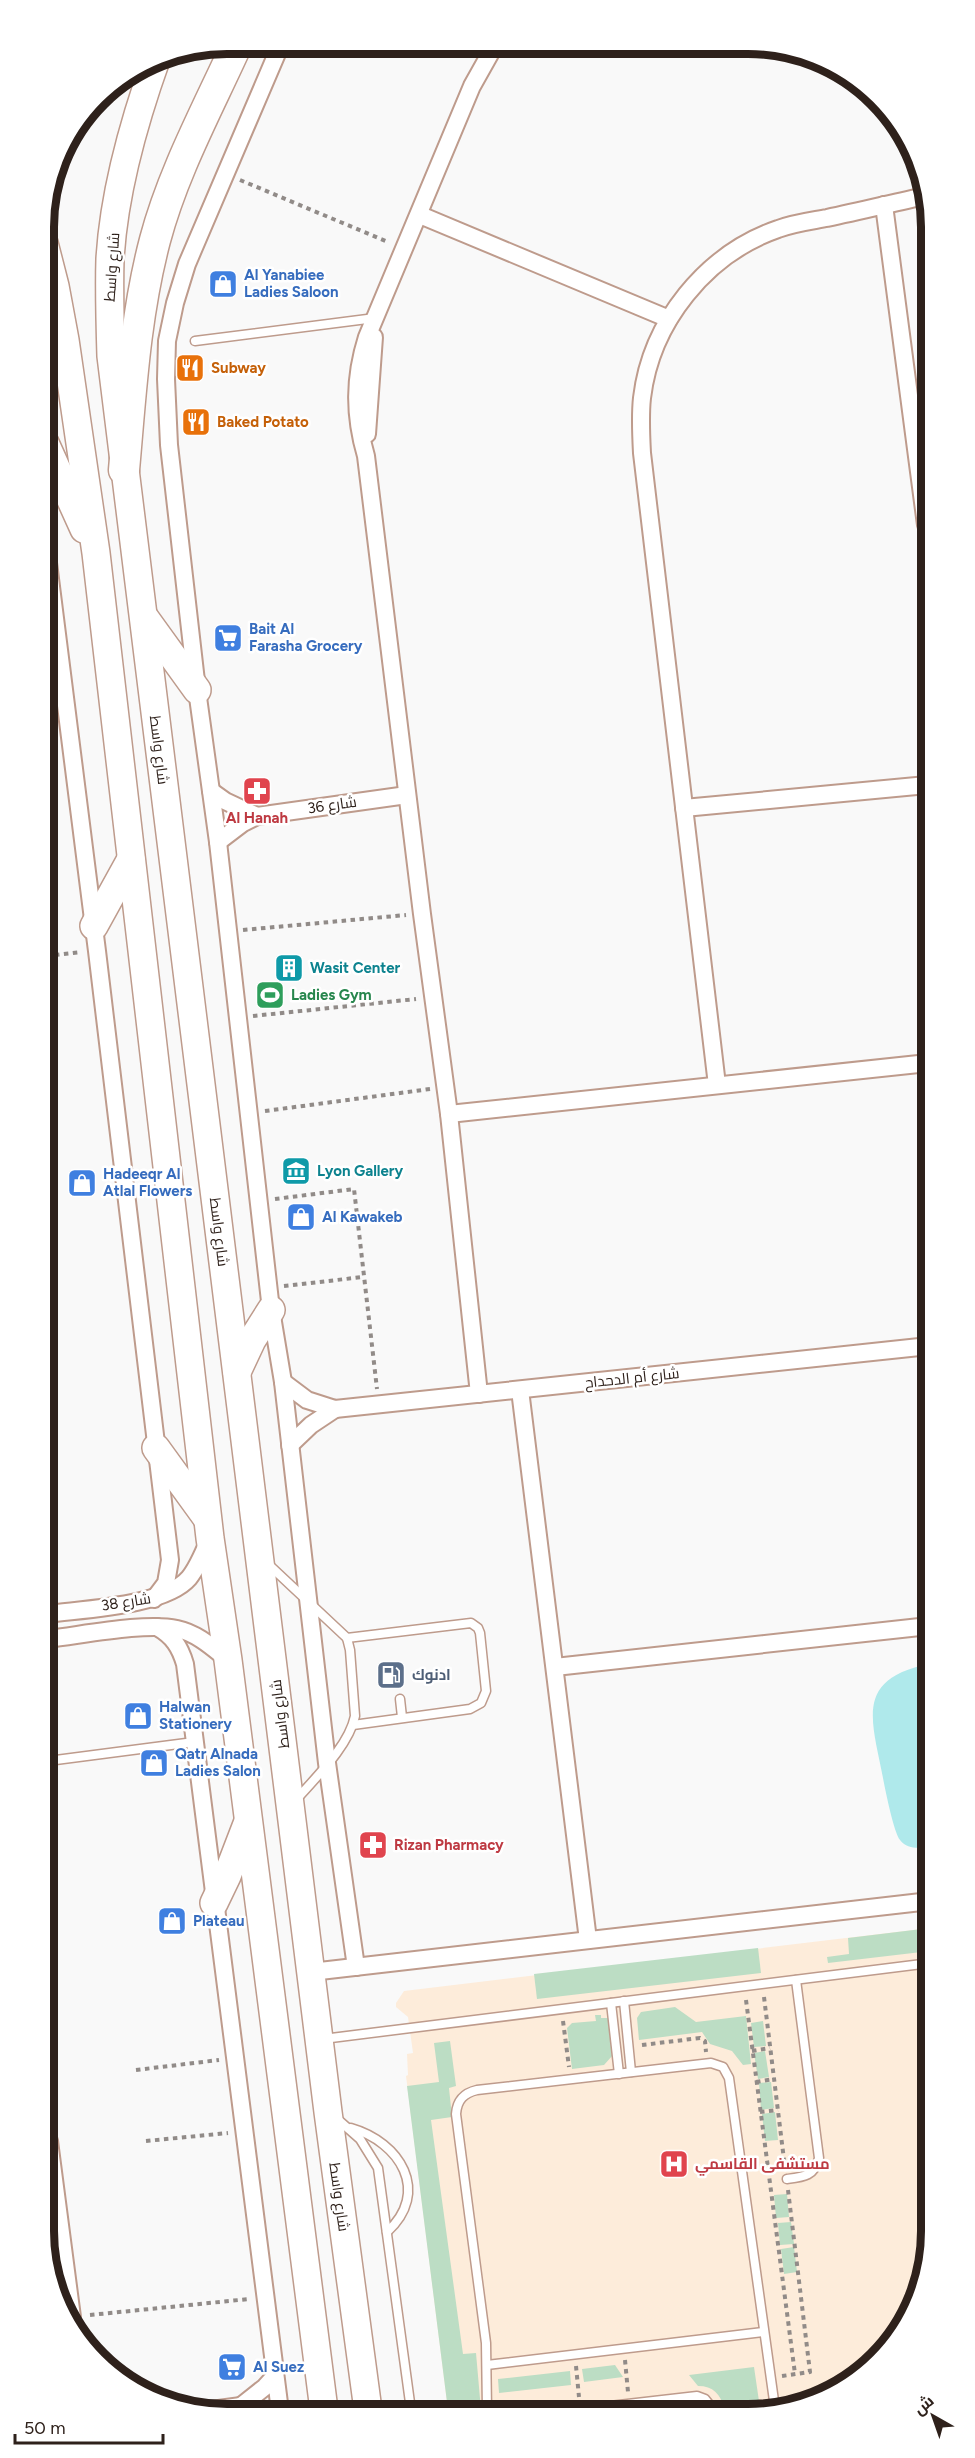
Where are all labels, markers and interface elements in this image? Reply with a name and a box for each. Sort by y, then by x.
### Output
street label: شارع واسط [101,232,125,302]
place label: Al Yanabiee Ladies Saloon [244,266,339,301]
shop icon: Al Yanabiee Ladies Saloon [207,268,239,300]
restaurant icon: Subway [174,352,206,384]
place label: Subway [211,359,266,377]
restaurant icon: Baked Potato [180,406,212,438]
place label: Baked Potato [217,413,309,431]
place label: Bait Al Farasha Grocery [249,620,363,655]
supermarket icon: Bait Al Farasha Grocery [212,622,244,654]
street label: شارع واسط [144,714,172,786]
pharmacy icon: Al Hanah [241,775,273,807]
street label: شارع 36 [306,793,358,819]
place label: Al Hanah [226,809,288,827]
building icon: Wasit Center [273,952,305,984]
place label: Wasit Center [310,959,401,977]
sports icon: Ladies Gym [254,979,286,1011]
place label: Ladies Gym [291,986,372,1004]
museum icon: Lyon Gallery [280,1155,312,1187]
place label: Lyon Gallery [317,1162,404,1180]
place label: Hadeeqr Al Atlal Flowers [103,1165,192,1200]
shop icon: Hadeeqr Al Atlal Flowers [66,1167,98,1199]
street label: شارع واسط [204,1196,232,1268]
shop icon: Al Kawakeb [285,1201,317,1233]
place label: Al Kawakeb [322,1208,403,1226]
street label: شارع أم الدحداح [584,1363,680,1394]
street label: شارع 38 [100,1589,152,1617]
fuel station icon: ادنوك [375,1659,407,1691]
place label: ادنوك [412,1666,451,1684]
street label: شارع واسط [267,1678,295,1750]
place label: Halwan Stationery [159,1698,232,1733]
shop icon: Halwan Stationery [122,1700,154,1732]
place label: Qatr Alnada Ladies Salon [175,1745,261,1780]
shop icon: Qatr Alnada Ladies Salon [138,1747,170,1779]
pharmacy icon: Rizan Pharmacy [357,1829,389,1861]
place label: Rizan Pharmacy [394,1836,504,1854]
shop icon: Plateau [156,1905,188,1937]
place label: Plateau [193,1912,244,1930]
hospital icon: مستشفى القاسمي [658,2148,690,2180]
place label: مستشفى القاسمي [695,2155,830,2176]
street label: شارع واسط [323,2161,353,2233]
supermarket icon: Al Suez [216,2351,248,2383]
place label: Al Suez [253,2358,304,2376]
north arrow [903,2386,963,2446]
text: ش [910,2391,938,2419]
scale bar [15,2407,164,2445]
text: 50 m [24,2417,66,2439]

